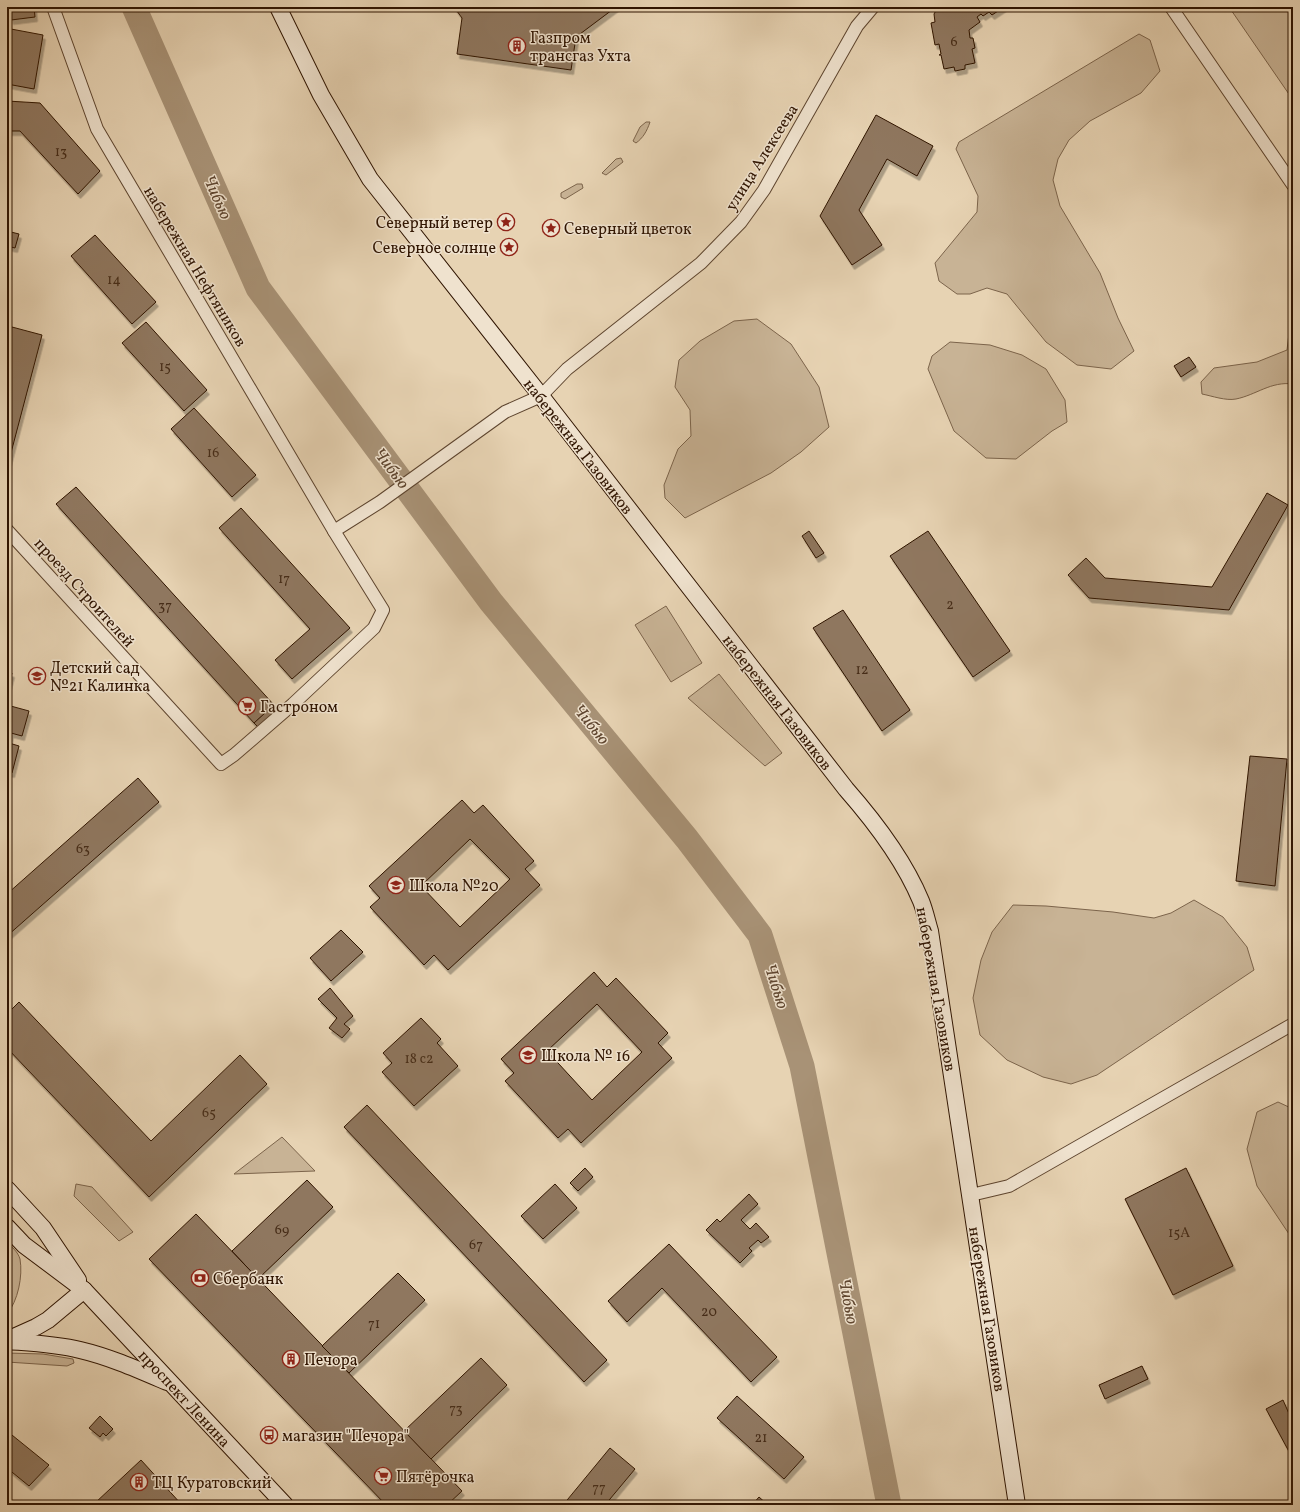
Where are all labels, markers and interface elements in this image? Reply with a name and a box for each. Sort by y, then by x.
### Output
place label: Газпром трансгаз Ухта [530,28,631,68]
house number: 6 [950,33,958,52]
building icon: Газпром трансгаз Ухта [507,36,527,56]
street label: улица Алексеева [721,100,804,216]
house number: 13 [55,143,67,162]
water label: Чибью [197,172,237,224]
street label: набережная Нефтяников [137,183,251,352]
place icon: Северный ветер [496,212,516,232]
place label: Северный ветер [376,213,493,235]
place icon: Северный цветок [541,218,561,238]
place label: Северный цветок [564,219,692,241]
place icon: Северное солнце [499,237,519,257]
place label: Северное солнце [372,238,496,260]
house number: 14 [107,271,121,290]
house number: 15 [159,358,171,377]
street label: набережная Газовиков [517,375,637,520]
house number: 16 [207,444,219,463]
water label: Чибью [368,444,414,495]
street label: проезд Строителей [28,534,139,653]
house number: 17 [278,570,290,589]
house number: 2 [946,596,954,615]
house number: 37 [158,597,172,616]
street label: набережная Газовиков [716,631,836,776]
place label: Детский сад №21 Калинка [50,658,150,698]
house number: 12 [856,661,868,680]
school or university icon: Детский сад №21 Калинка [27,666,47,686]
supermarket icon: Гастроном [237,696,257,716]
place label: Гастроном [260,697,338,719]
water label: Чибью [567,700,615,750]
house number: 63 [76,840,90,859]
school or university icon: Школа №20 [386,875,406,895]
place label: Школа №20 [409,876,499,898]
street label: набережная Газовиков [910,905,960,1073]
water label: Чибью [758,961,794,1012]
school or university icon: Школа № 16 [518,1045,538,1065]
place label: Школа № 16 [541,1046,630,1068]
house number: 18 с2 [404,1050,434,1069]
house number: 65 [202,1104,216,1123]
house number: 69 [275,1221,289,1240]
house number: 15А [1168,1224,1190,1243]
street label: набережная Газовиков [962,1225,1010,1393]
house number: 67 [469,1236,483,1255]
bank icon: Сбербанк [190,1268,210,1288]
place label: Сбербанк [213,1269,284,1291]
water label: Чибью [832,1276,863,1327]
house number: 20 [701,1303,717,1322]
house number: 71 [368,1315,380,1334]
street label: проспект Ленина [132,1346,235,1453]
building icon: Печора [281,1349,301,1369]
place label: Печора [304,1350,358,1372]
house number: 73 [449,1400,463,1419]
bus stop icon: магазин "Печора" [259,1425,279,1445]
place label: магазин "Печора" [282,1426,409,1448]
house number: 21 [755,1429,767,1448]
supermarket icon: Пятёрочка [373,1466,393,1486]
place label: Пятёрочка [396,1467,475,1489]
building icon: ТЦ Куратовский [129,1472,149,1492]
place label: ТЦ Куратовский [152,1473,272,1495]
house number: 77 [592,1479,606,1498]

